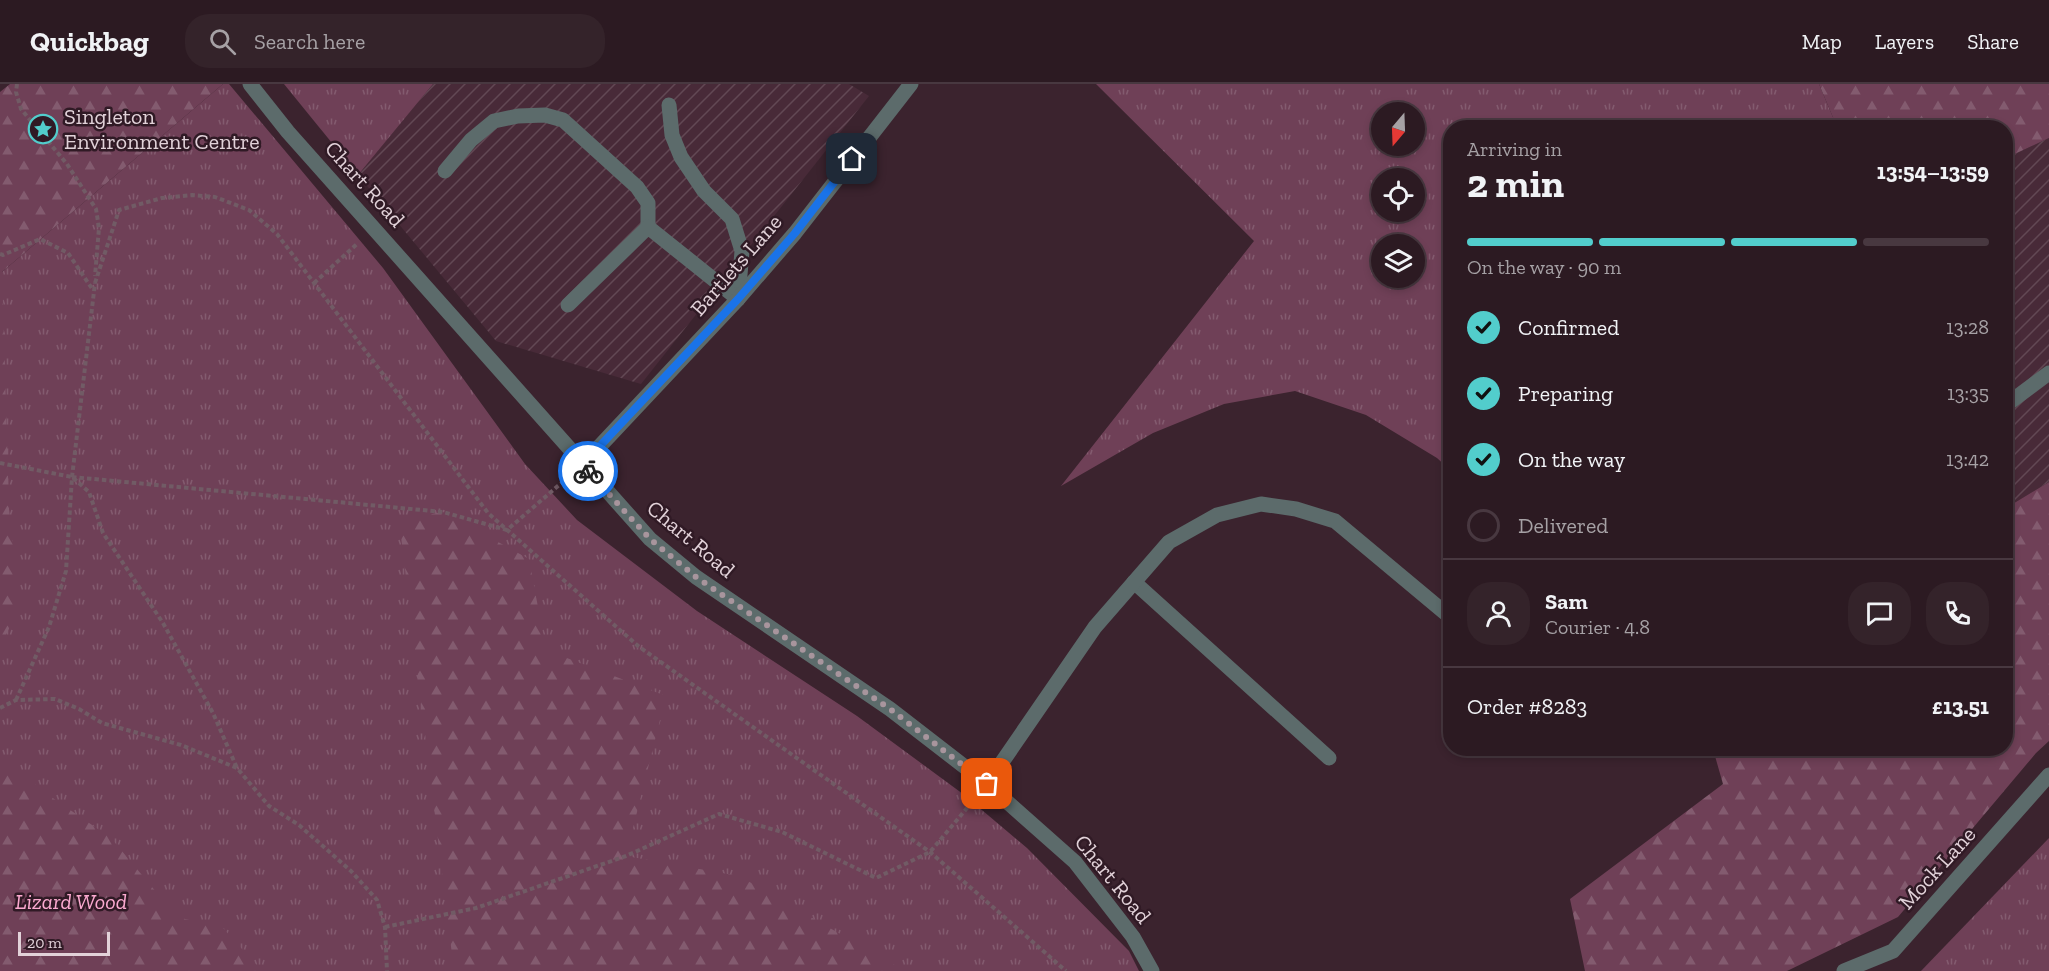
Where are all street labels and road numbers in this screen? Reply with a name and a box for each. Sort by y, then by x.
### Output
street label: Chart Road [319,135,411,233]
street label: Bartlets Lane [685,209,787,321]
street label: Chart Road [641,494,741,584]
street label: Mock Lane [1893,821,1981,915]
street label: Chart Road [1069,829,1157,929]

